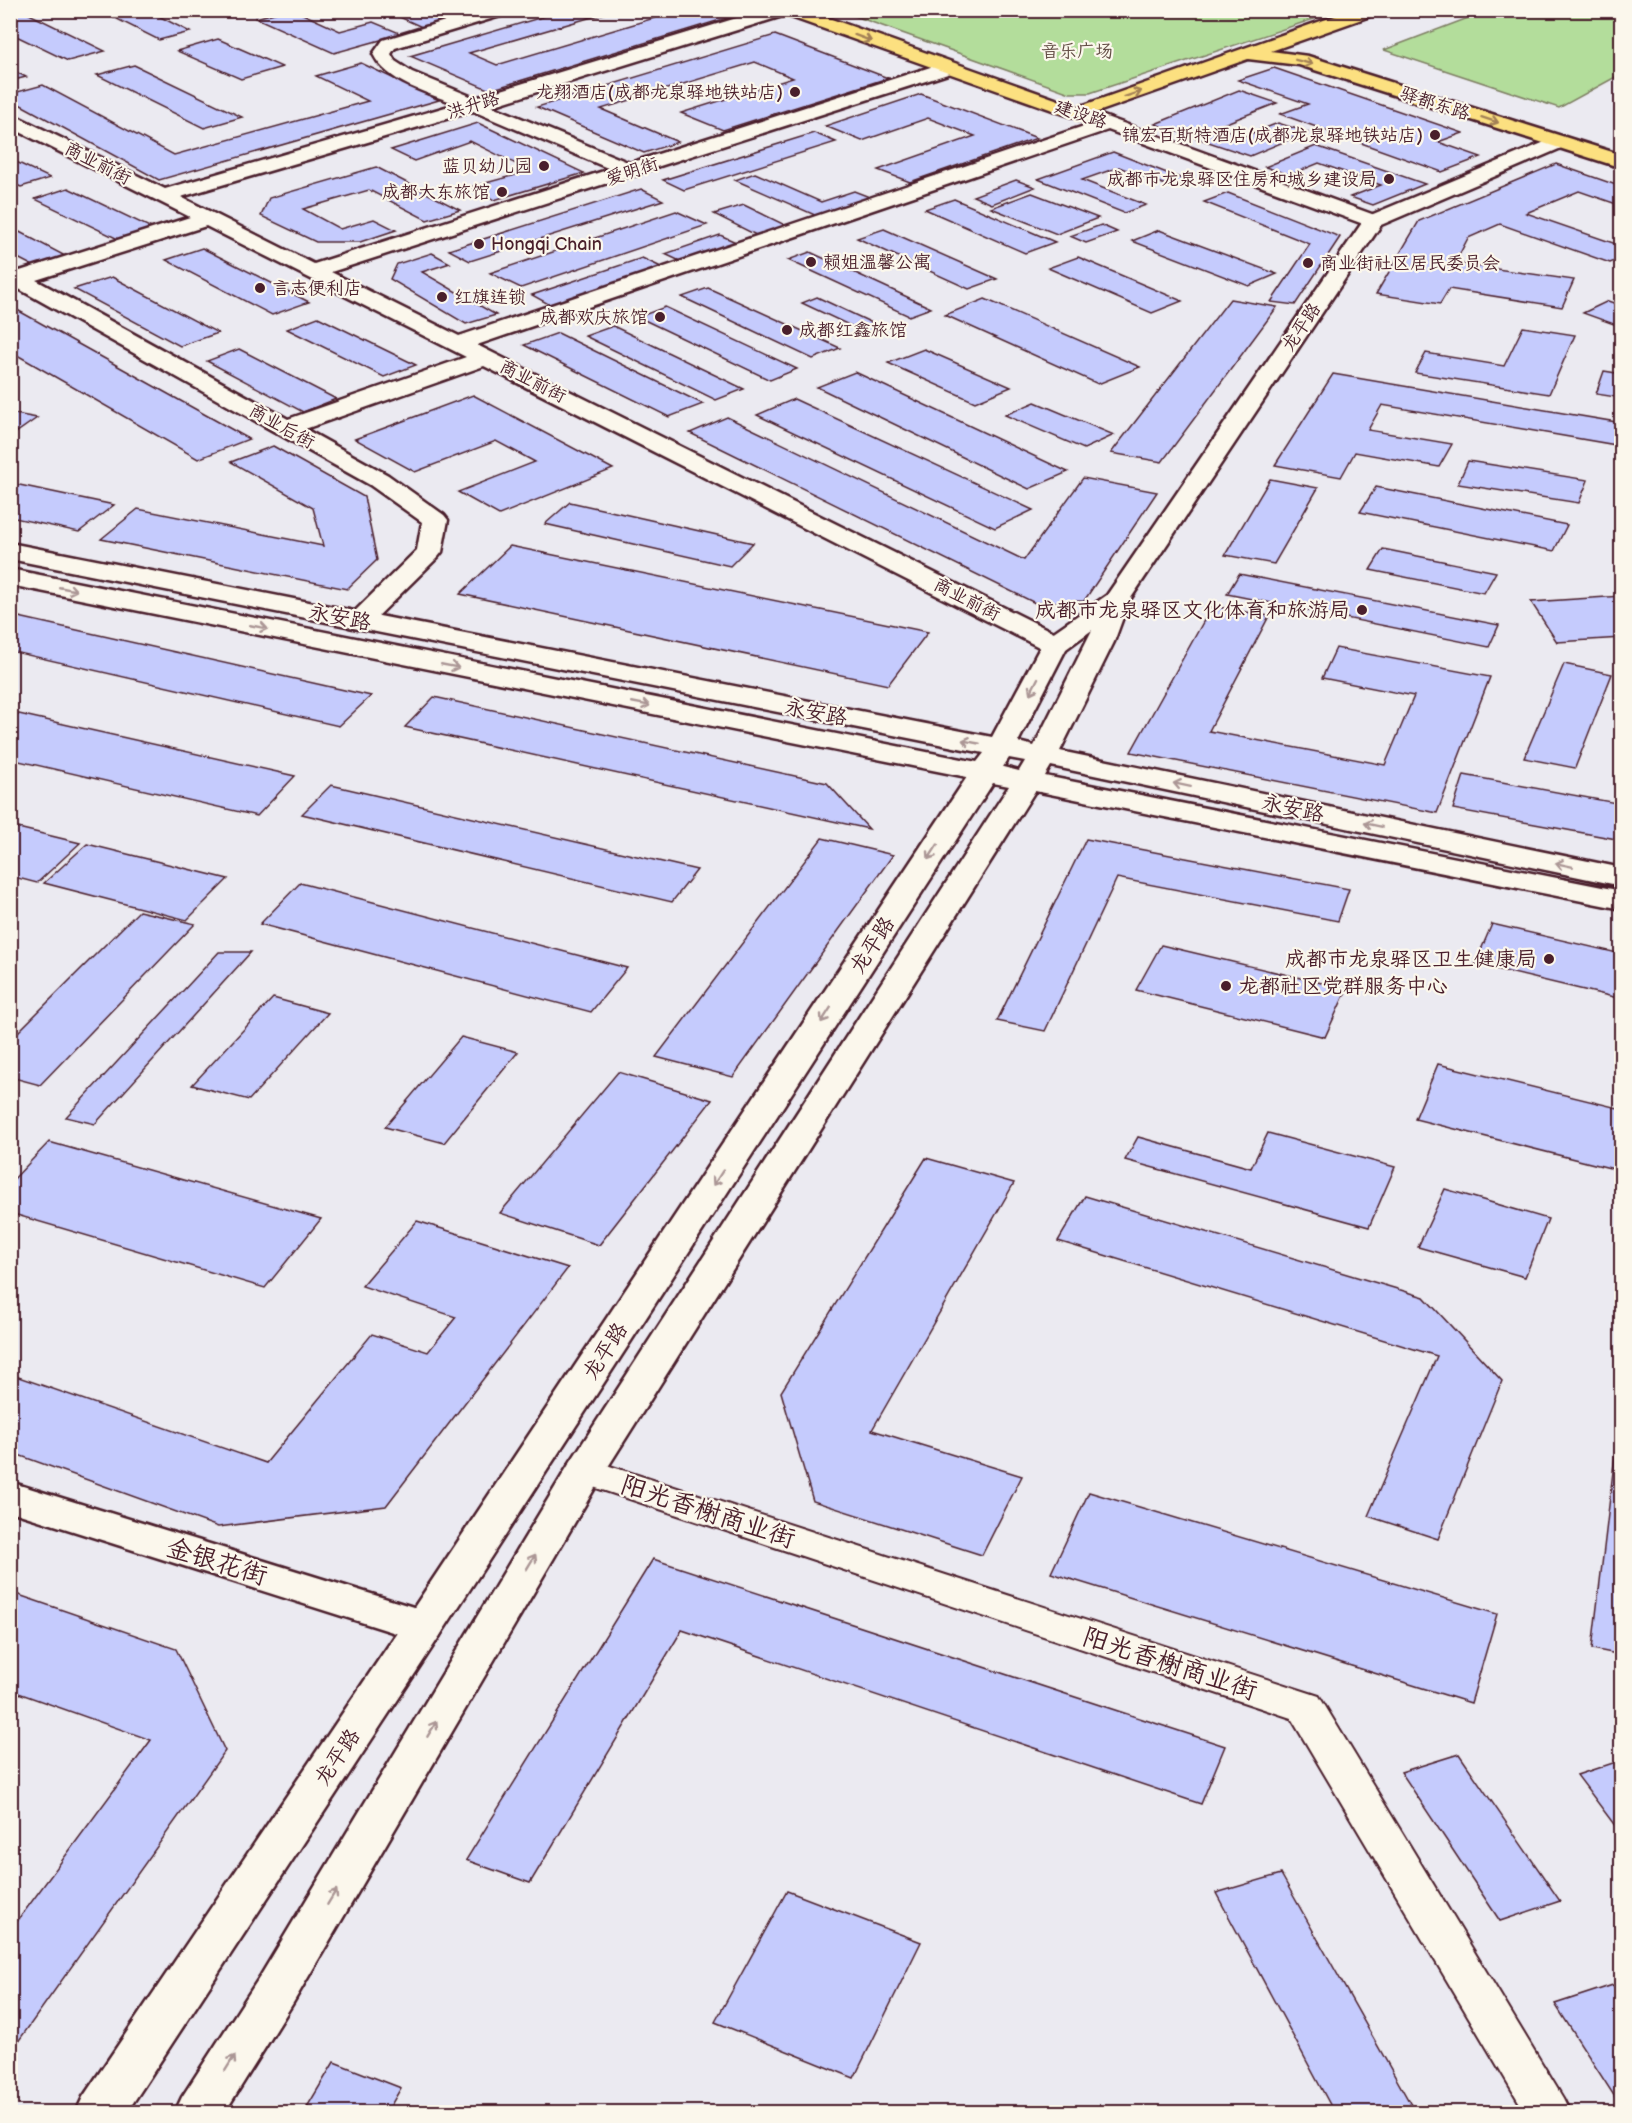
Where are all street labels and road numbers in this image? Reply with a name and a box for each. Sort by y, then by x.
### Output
street label: 驿都东路 [1397,82,1472,125]
street label: 洪升路 [444,88,502,123]
street label: 建设路 [1052,96,1110,133]
street label: 商业前街 [61,138,135,189]
street label: 爱明街 [603,153,661,190]
street label: 龙平路 [1278,299,1325,356]
street label: 商业前街 [496,356,570,407]
street label: 商业后街 [245,400,318,453]
street label: 商业前街 [930,574,1004,625]
street label: 永安路 [307,599,373,636]
street label: 永安路 [783,694,849,731]
street label: 永安路 [1259,790,1326,827]
street label: 龙平路 [845,912,900,978]
street label: 龙平路 [578,1318,633,1384]
street label: 阳光香榭商业街 [616,1470,799,1555]
street label: 金银花街 [162,1532,271,1592]
street label: 阳光香榭商业街 [1078,1622,1261,1707]
street label: 龙平路 [309,1724,365,1790]

